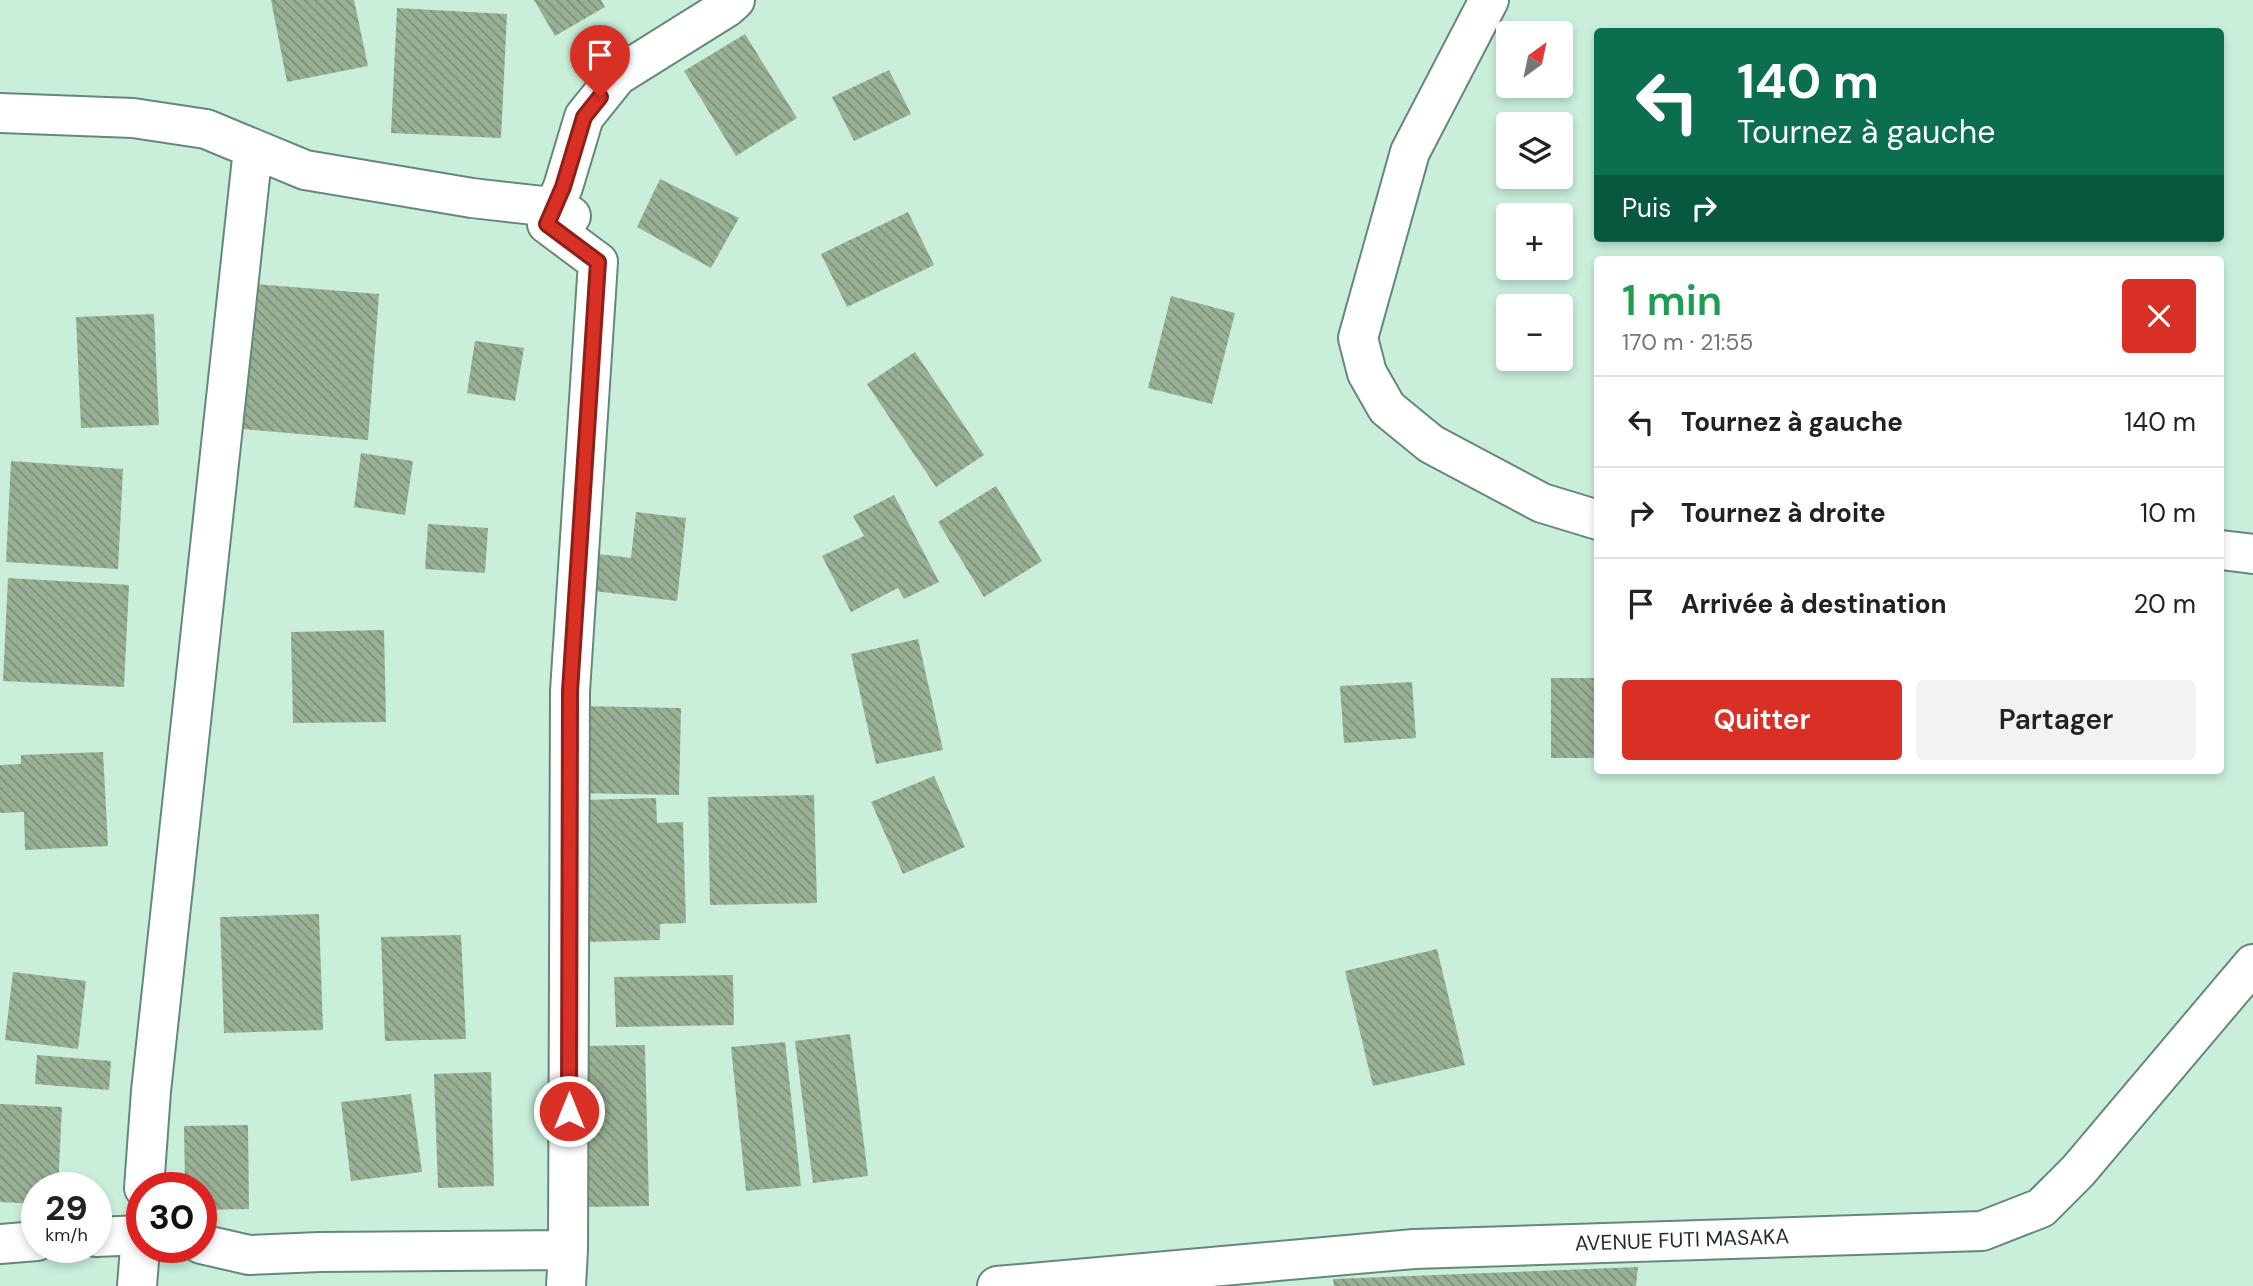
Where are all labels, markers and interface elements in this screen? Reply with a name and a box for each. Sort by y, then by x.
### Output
north arrow [1496,21,1573,98]
map controls [1496,21,1573,371]
pin [570,25,630,97]
icon: arrive [581,36,619,74]
text: 140 m [1737,49,1879,113]
icon: left [1622,56,1713,147]
text: Tournez à gauche [1737,111,1995,153]
button: layers [1496,112,1573,189]
icon: right [1685,189,1723,227]
text: Puis [1622,191,1671,225]
button: + [1496,203,1573,280]
text: 1 min [1622,273,1722,328]
button: close [2122,279,2196,353]
button: − [1496,294,1573,371]
text: 170 m · 21:55 [1622,327,1753,357]
icon: left [1622,403,1660,441]
text: Tournez à gauche [1681,405,1903,439]
text: 140 m [2124,405,2196,439]
icon: right [1622,494,1660,532]
text: Tournez à droite [1681,496,1886,530]
text: 10 m [2140,496,2196,530]
icon: arrive [1622,585,1660,623]
text: Arrivée à destination [1681,587,1947,621]
text: 20 m [2133,587,2196,621]
button: Quitter [1622,680,1902,760]
button: Partager [1916,680,2196,760]
position arrow [532,1074,606,1148]
speed limit sign: 30 [126,1172,217,1263]
text: 29 [45,1185,88,1231]
street label: AVENUE FUTI MASAKA [1574,1222,1790,1258]
text: km/h [45,1223,88,1247]

